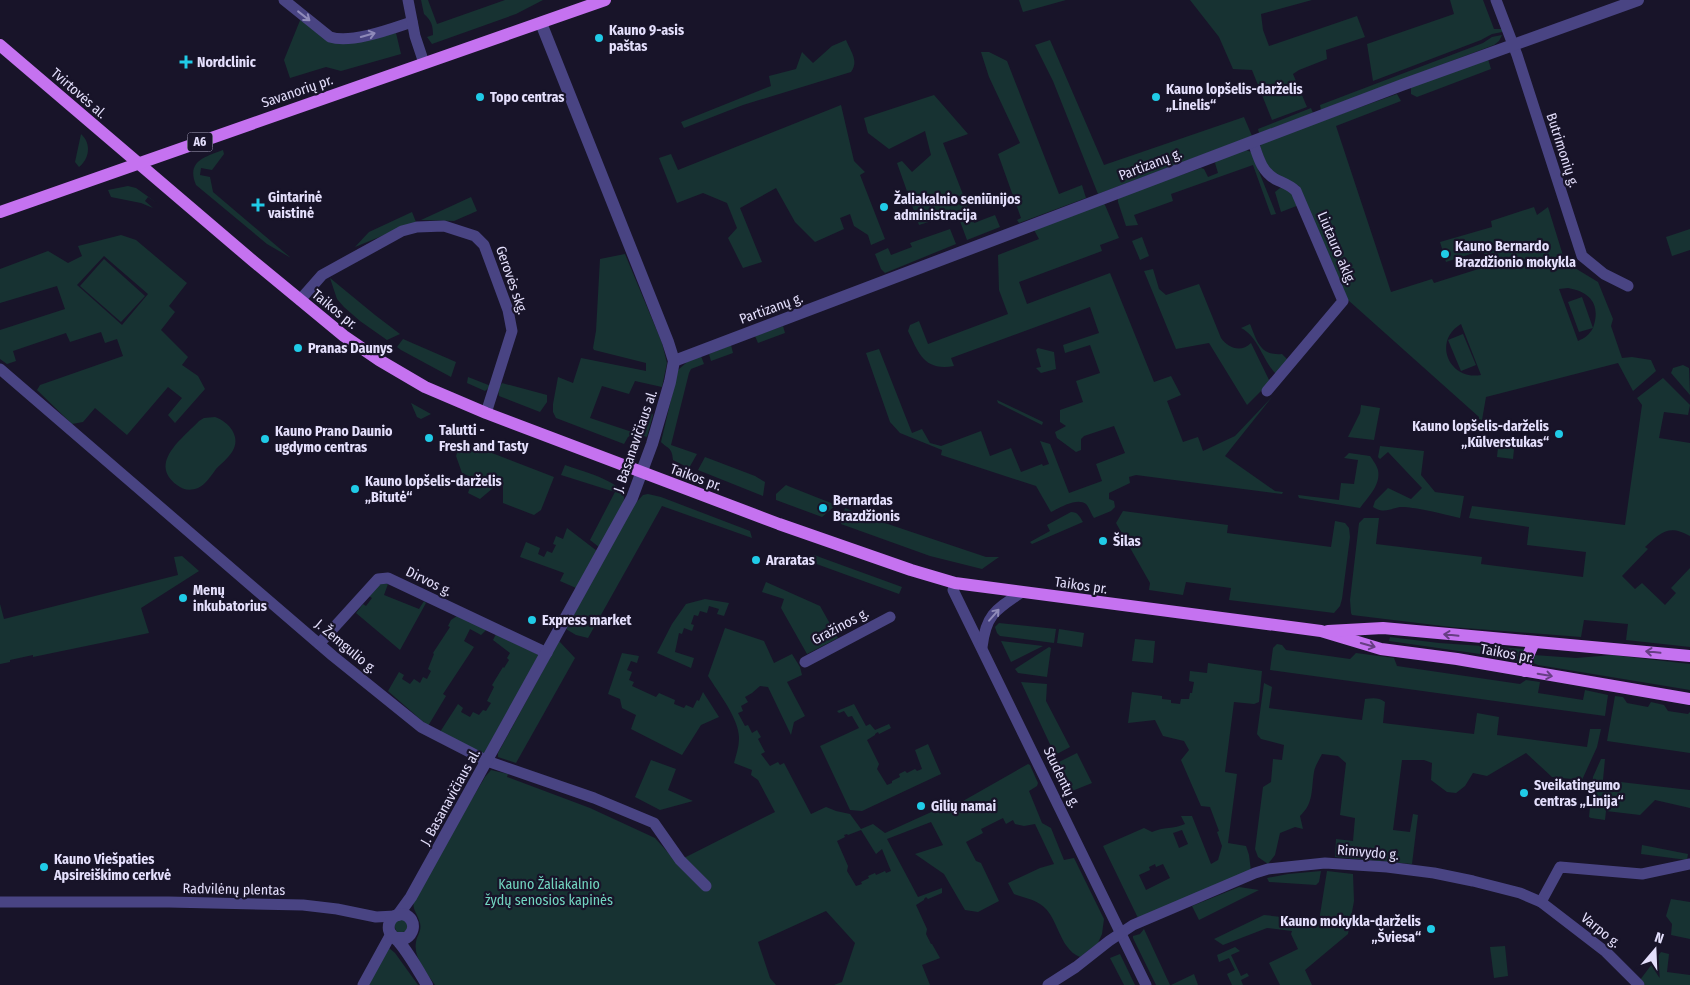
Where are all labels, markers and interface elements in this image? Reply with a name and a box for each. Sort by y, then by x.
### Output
one-way arrow [297,10,310,21]
place label: Kauno 9-asis paštas [609,22,684,55]
one-way arrow [359,29,375,39]
marker: Kauno 9-asis paštas [593,32,605,44]
place label: Nordclinic [197,54,257,71]
marker: Nordclinic [179,55,193,69]
street label: Tvirtovės al. [47,65,110,122]
street label: Savanorių pr. [259,71,335,112]
place label: Kauno lopšelis-darželis „Linelis“ [1166,81,1303,114]
place label: Topo centras [490,89,564,106]
marker: Topo centras [474,91,486,103]
marker: Kauno lopšelis-darželis „Linelis“ [1150,91,1162,103]
street label: Butrimonių g. [1543,111,1583,190]
road number: A6 [188,132,212,152]
street label: Partizanų g. [1116,145,1184,184]
place label: Gintarinė vaistinė [267,189,322,222]
place label: Žaliakalnio seniūnijos administracija [894,190,1021,224]
marker: Gintarinė vaistinė [252,199,264,211]
marker: Žaliakalnio seniūnijos administracija [878,201,890,213]
street label: Liutauro aklg. [1314,209,1360,287]
place label: Kauno Bernardo Brazdžionio mokykla [1455,238,1576,271]
street label: Gerovės skg. [492,244,531,317]
marker: Kauno Bernardo Brazdžionio mokykla [1439,248,1451,260]
street label: Taikos pr. [309,286,361,333]
street label: Partizanų g. [737,289,805,328]
place label: Pranas Daunys [308,340,393,357]
marker: Pranas Daunys [292,342,304,354]
street label: J. Basanavičiaus al. [610,388,661,495]
place label: Kauno lopšelis-darželis „Kūlverstukas“ [1412,418,1549,451]
place label: Talutti - Fresh and Tasty [439,422,529,455]
place label: Kauno Prano Daunio ugdymo centras [275,423,393,456]
marker: Kauno lopšelis-darželis „Kūlverstukas“ [1553,428,1565,440]
marker: Talutti - Fresh and Tasty [423,432,435,444]
marker: Kauno Prano Daunio ugdymo centras [259,433,271,445]
street label: Taikos pr. [668,460,724,495]
place label: Kauno lopšelis-darželis „Bitutė“ [365,473,502,506]
marker: Kauno lopšelis-darželis „Bitutė“ [349,483,361,495]
place label: Bernardas Brazdžionis [833,492,900,525]
marker: Bernardas Brazdžionis [817,502,829,514]
place label: Šilas [1113,532,1141,550]
marker: Šilas [1097,535,1109,547]
place label: Araratas [765,552,815,569]
marker: Araratas [750,554,762,566]
street label: Dirvos g. [403,563,455,600]
street label: Taikos pr. [1053,573,1109,598]
place label: Menų inkubatorius [193,582,267,615]
marker: Menų inkubatorius [177,592,189,604]
street label: Gražinos g. [809,604,872,648]
one-way arrow [988,608,999,621]
place label: Express market [542,612,633,629]
marker: Express market [526,614,538,626]
street label: J. Žemgulio g. [311,615,381,677]
one-way arrow [1443,630,1459,640]
street label: Taikos pr. [1479,640,1535,667]
one-way arrow [1359,641,1375,651]
one-way arrow [1645,647,1661,657]
one-way arrow [1537,670,1553,680]
street label: Studentų g. [1040,744,1084,810]
street label: J. Basanavičiaus al. [417,746,484,848]
place label: Sveikatingumo centras „Linija“ [1534,777,1624,810]
marker: Sveikatingumo centras „Linija“ [1518,787,1530,799]
place label: Gilių namai [931,798,996,815]
marker: Gilių namai [915,800,927,812]
street label: Rimvydo g. [1336,841,1400,864]
place label: Kauno Viešpaties Apsireiškimo cerkvė [53,851,171,884]
marker: Kauno Viešpaties Apsireiškimo cerkvė [38,861,50,873]
park label: Kauno Žaliakalnio žydų senosios kapinės [485,875,613,909]
street label: Radvilėnų plentas [182,880,286,899]
street label: Varpo g. [1577,909,1624,951]
place label: Kauno mokykla-darželis „Šviesa“ [1280,913,1421,946]
marker: Kauno mokykla-darželis „Šviesa“ [1425,923,1437,935]
north arrow [1630,925,1680,975]
text: N [1652,929,1666,948]

